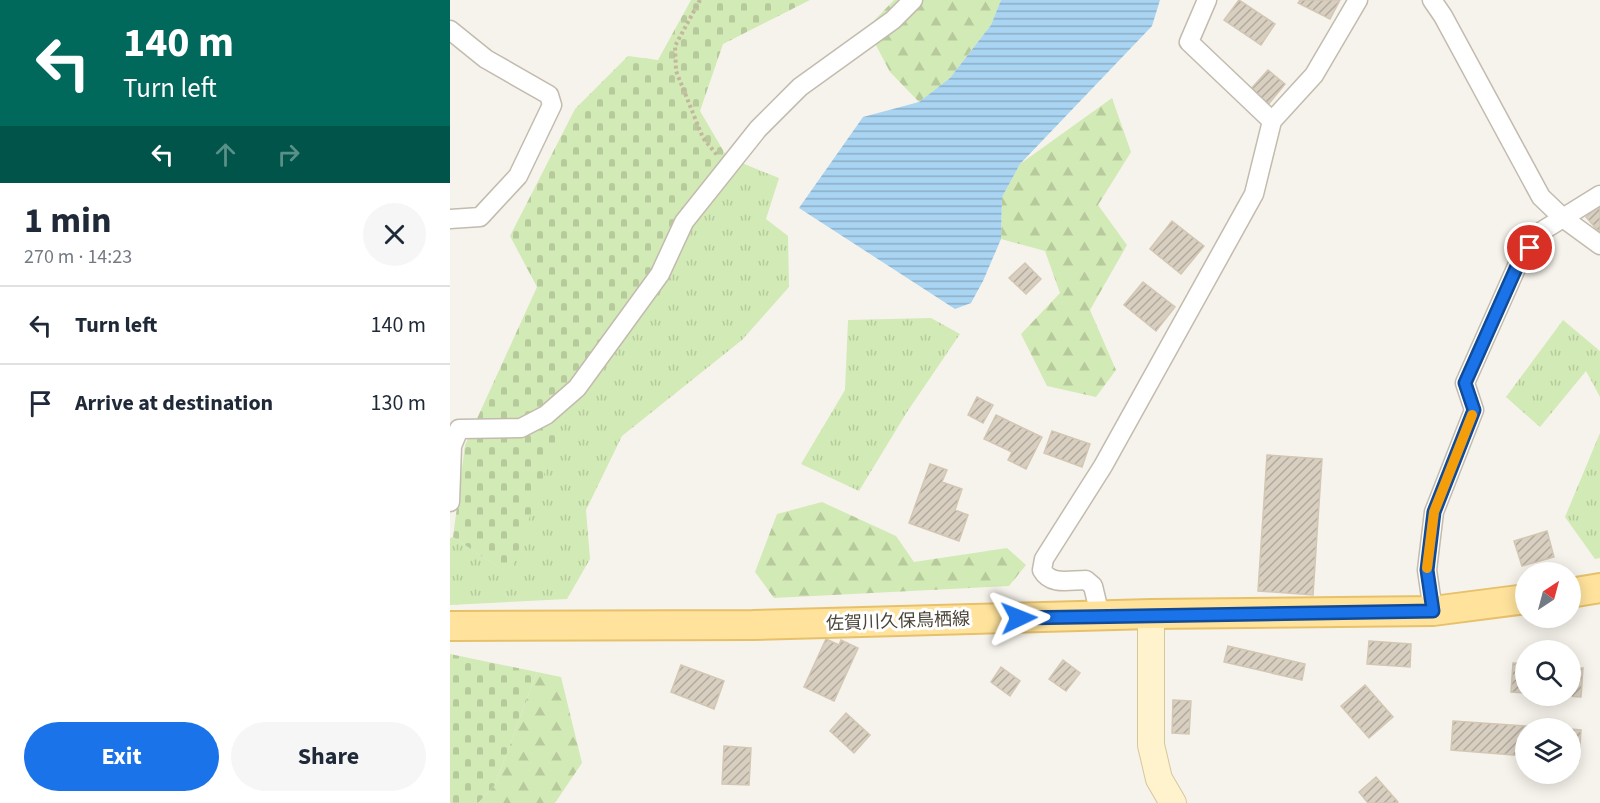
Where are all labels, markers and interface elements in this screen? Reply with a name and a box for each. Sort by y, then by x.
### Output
text: 140 m [123,13,234,73]
icon: left [24,24,102,102]
text: Turn left [123,69,217,108]
icon: left [146,138,179,171]
icon: ahead [209,138,242,171]
icon: right [272,138,305,171]
text: 1 min [24,195,112,246]
button: close [363,203,426,266]
pin [1504,222,1555,273]
icon: arrive [1513,231,1546,264]
text: 270 m · 14:23 [24,243,132,271]
icon: left [24,309,57,342]
text: Turn left [75,309,157,341]
text: 140 m [371,309,426,341]
icon: arrive [24,387,57,420]
text: Arrive at destination [75,387,273,419]
text: 130 m [371,387,426,419]
north arrow [1515,562,1581,628]
map controls [1515,562,1581,784]
position arrow [987,586,1051,650]
street label: 佐賀川久保鳥栖線 [826,606,970,637]
button: search [1515,640,1581,706]
button: layers [1515,718,1581,784]
button: Exit [24,722,219,791]
button: Share [231,722,426,791]

